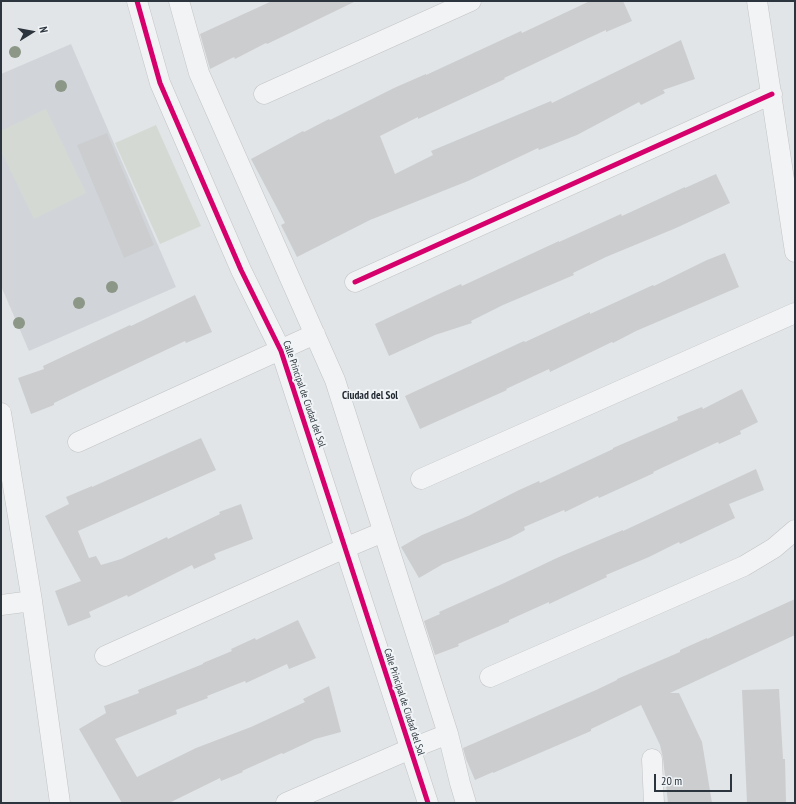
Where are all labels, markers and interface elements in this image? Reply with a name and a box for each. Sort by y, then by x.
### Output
north arrow [12,12,52,52]
text: N [36,25,51,34]
street label: Calle Principal de Ciudad del Sol [280,339,328,449]
district label: Ciudad del Sol [342,389,398,403]
street label: Calle Principal de Ciudad del Sol [381,647,427,757]
scale bar [656,766,734,792]
text: 20 m [661,773,682,788]

